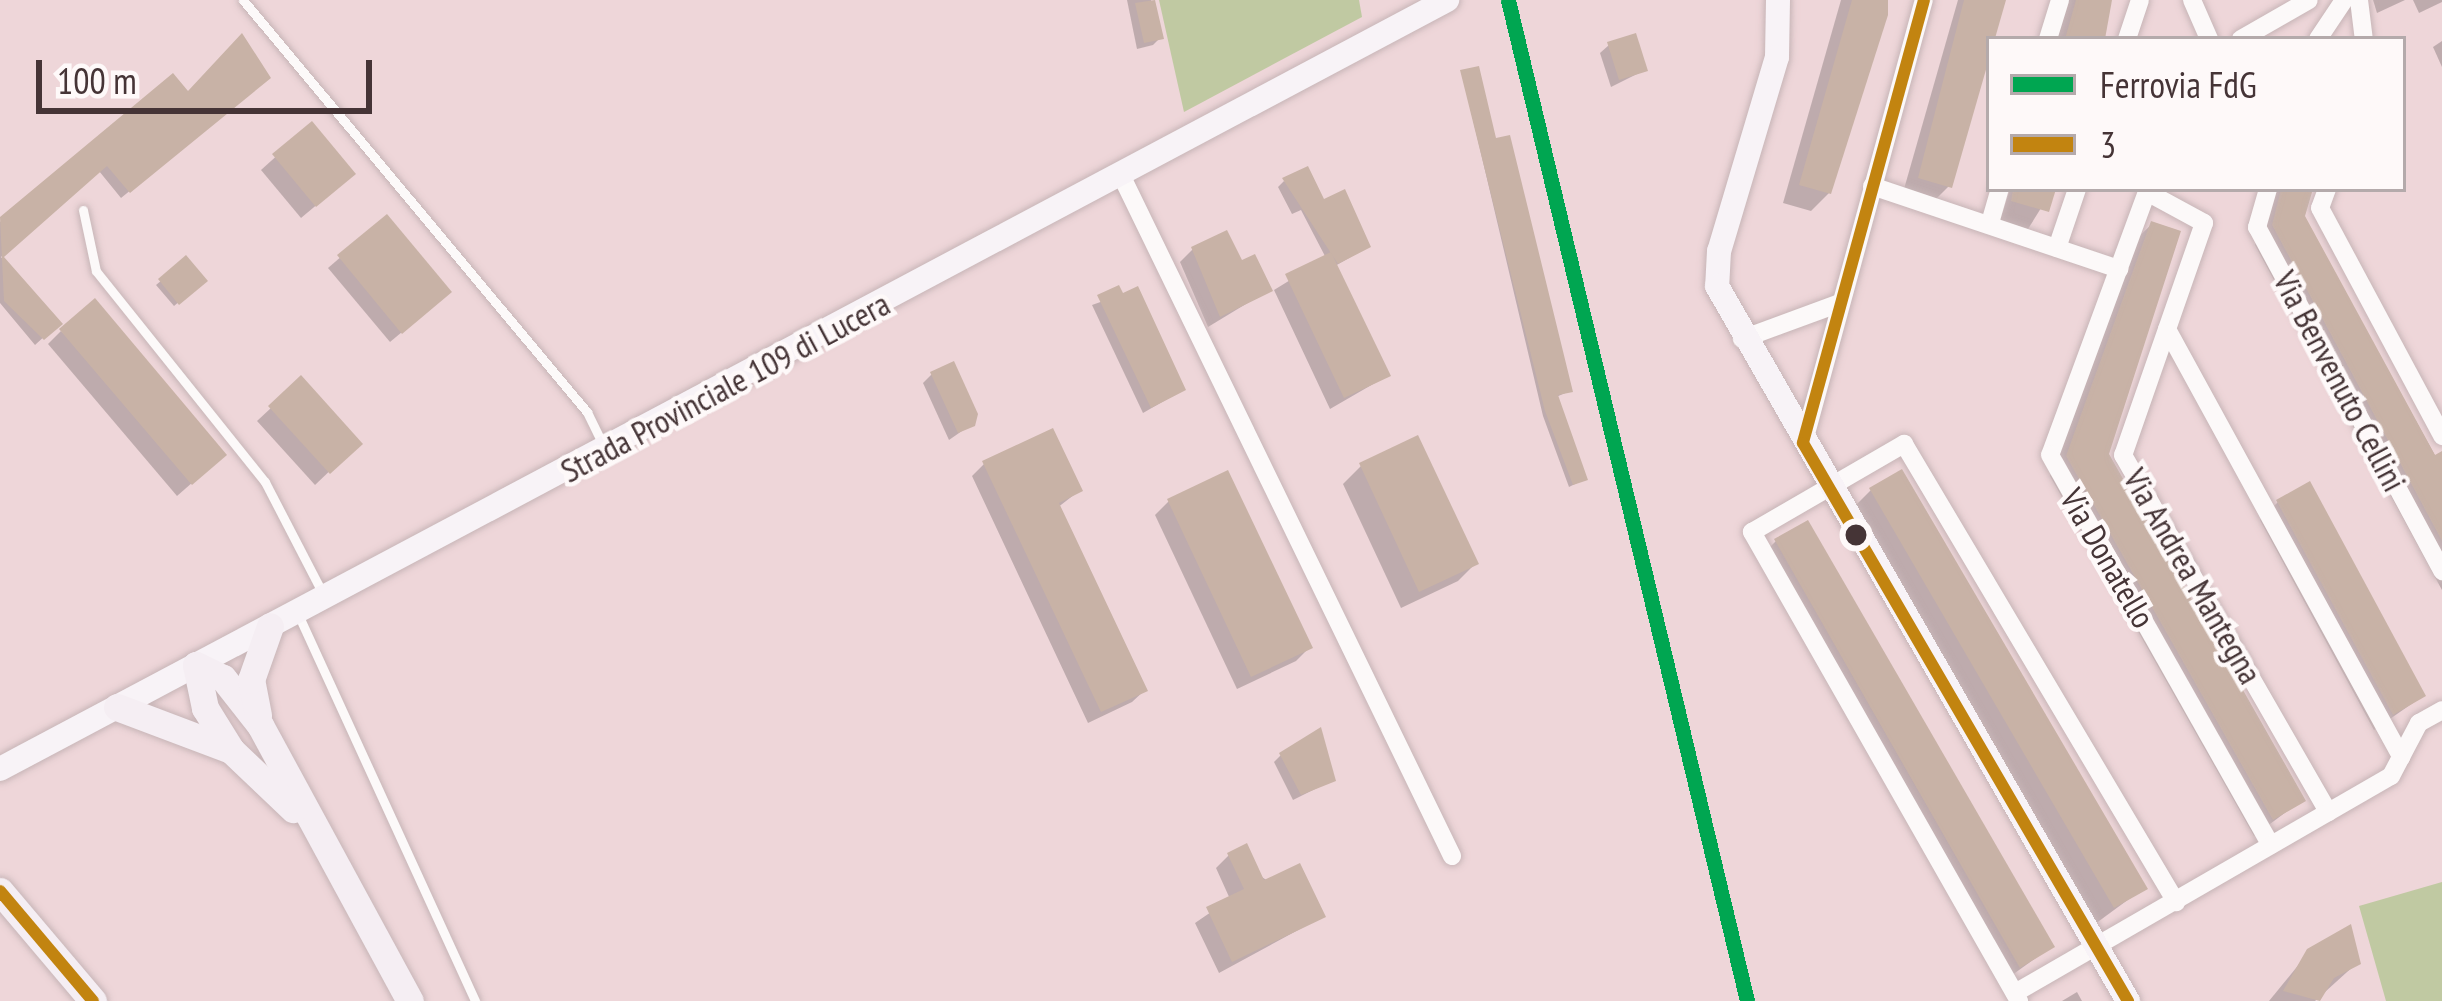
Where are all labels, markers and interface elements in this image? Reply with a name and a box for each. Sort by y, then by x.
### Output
scale bar [42,36,378,110]
legend [1986,36,2406,192]
text: 100 m [57,57,137,104]
text: Ferrovia FdG [2100,61,2257,108]
text: 3 [2100,121,2116,168]
street label: Via Benvenuto Cellini [2265,264,2415,498]
street label: Strada Provinciale 109 di Lucera [554,284,896,490]
street label: Via Andrea Mantegna [2115,461,2271,691]
street label: Via Donatello [2052,481,2164,635]
unlabelled marker [1845,524,1867,546]

